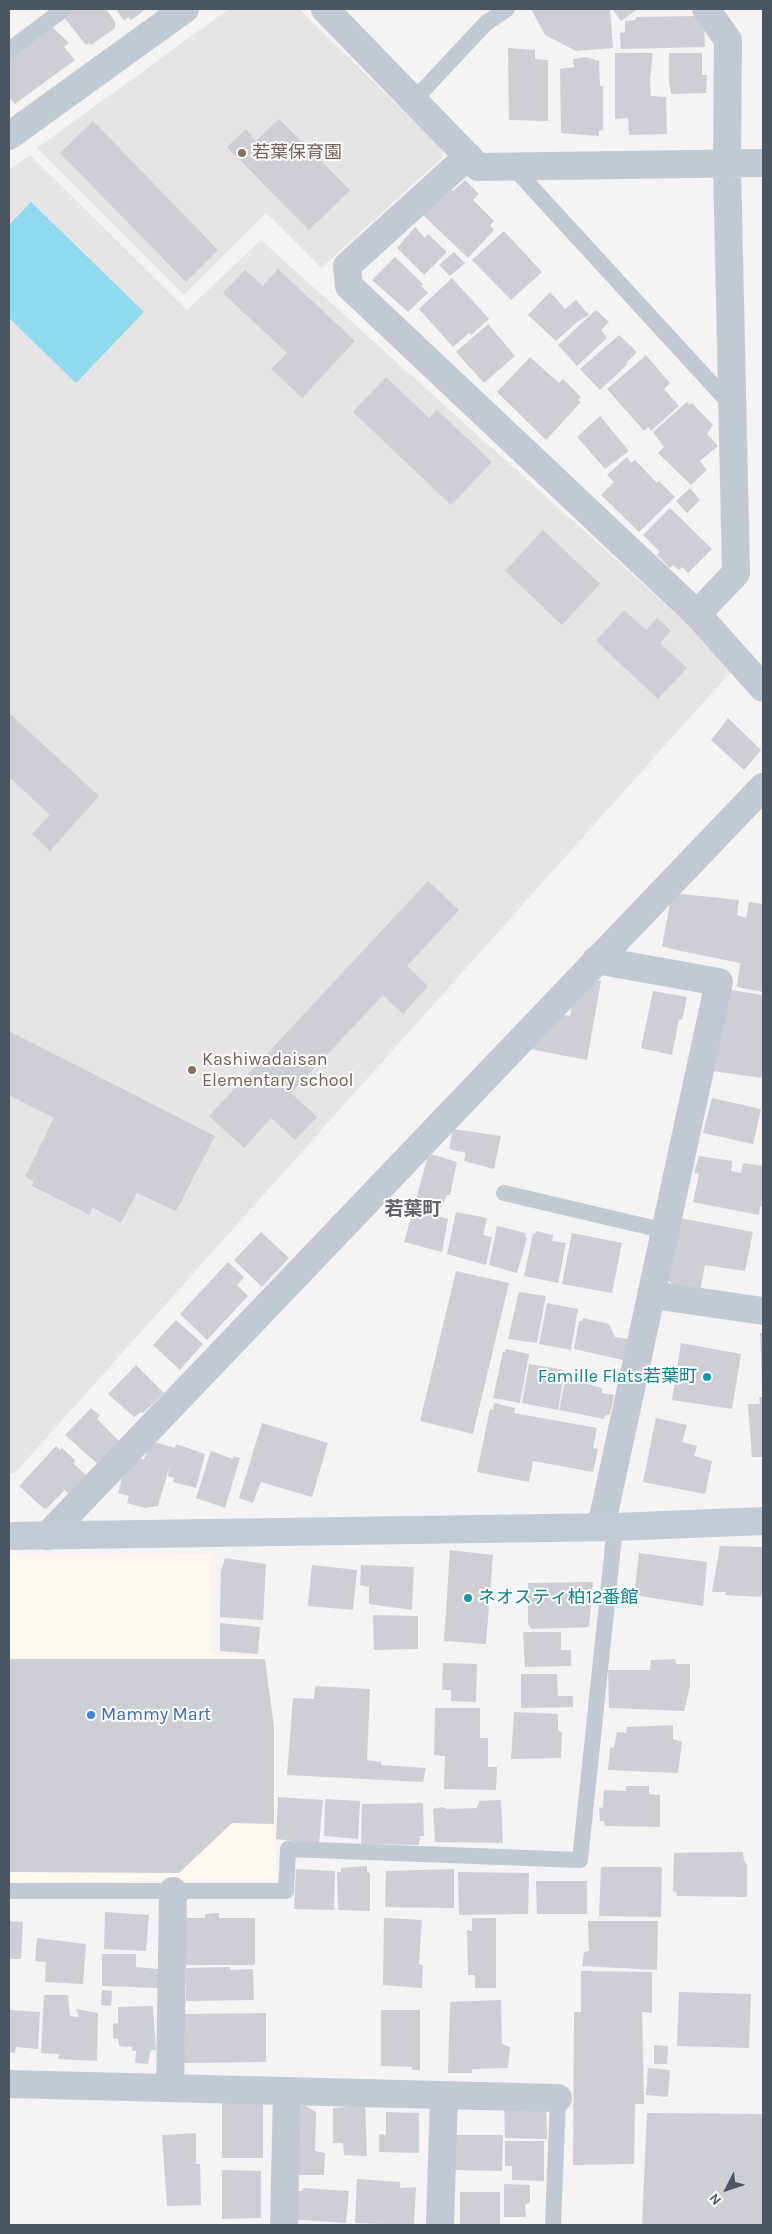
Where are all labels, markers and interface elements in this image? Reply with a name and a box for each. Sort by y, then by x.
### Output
place label: 若葉保育園 [252,142,342,164]
marker: 若葉保育園 [236,147,248,159]
place label: Kashiwadaisan Elementary school [202,1049,354,1092]
marker: Kashiwadaisan Elementary school [186,1064,198,1076]
district label: 若葉町 [385,1199,441,1221]
place label: Famille Flats若葉町 [538,1366,697,1388]
marker: Famille Flats若葉町 [701,1371,713,1383]
place label: ネオスティ柏12番館 [478,1587,638,1609]
marker: ネオスティ柏12番館 [462,1592,474,1604]
place label: Mammy Mart [101,1704,211,1726]
marker: Mammy Mart [85,1709,97,1721]
north arrow [702,2164,752,2214]
text: N [706,2190,725,2209]

